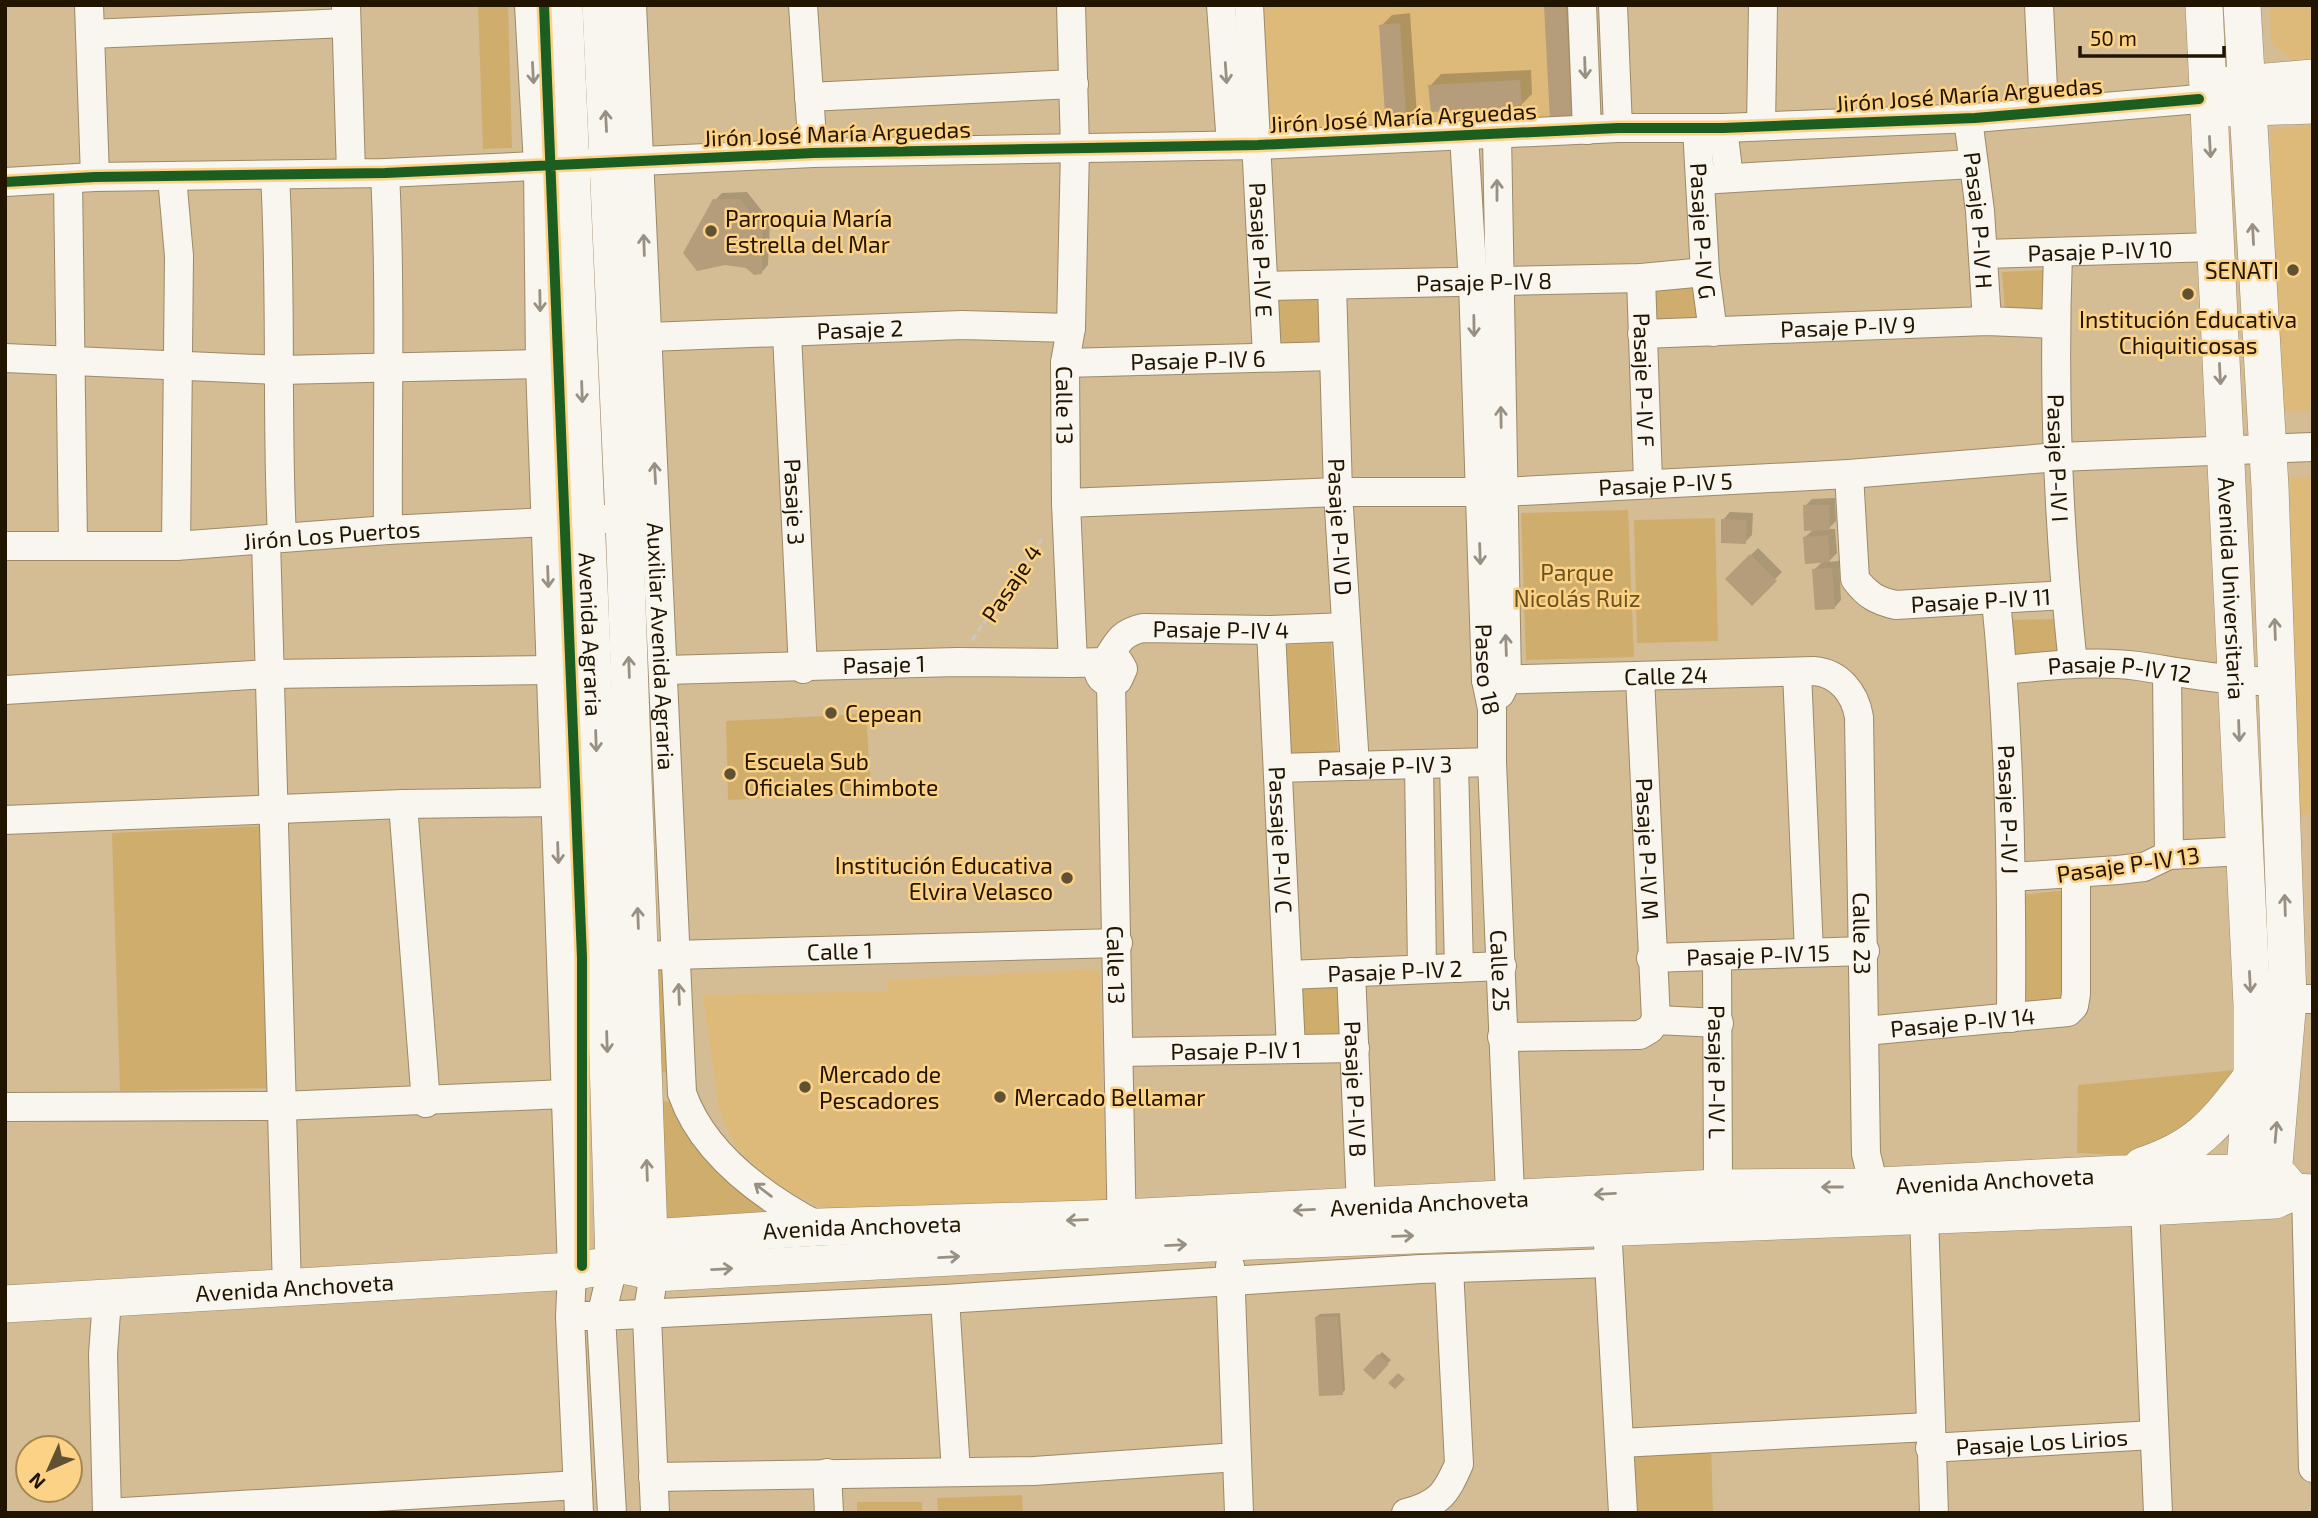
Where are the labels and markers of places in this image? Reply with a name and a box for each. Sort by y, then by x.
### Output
place label: Parroquia María Estrella del Mar [725,204,892,258]
marker: Parroquia María Estrella del Mar [703,223,719,239]
place label: SENATI [2205,256,2279,284]
marker: SENATI [2285,262,2301,278]
marker: Institución Educativa Chiquiticosas [2180,286,2196,302]
place label: Institución Educativa Chiquiticosas [2079,305,2297,359]
place label: Cepean [845,699,922,727]
marker: Cepean [823,705,839,721]
place label: Escuela Sub Oficiales Chimbote [744,747,938,801]
marker: Escuela Sub Oficiales Chimbote [722,766,738,782]
place label: Institución Educativa Elvira Velasco [835,851,1053,905]
marker: Institución Educativa Elvira Velasco [1059,870,1075,886]
place label: Mercado de Pescadores [819,1060,941,1114]
marker: Mercado de Pescadores [797,1079,813,1095]
place label: Mercado Bellamar [1014,1083,1206,1111]
marker: Mercado Bellamar [992,1089,1008,1105]

